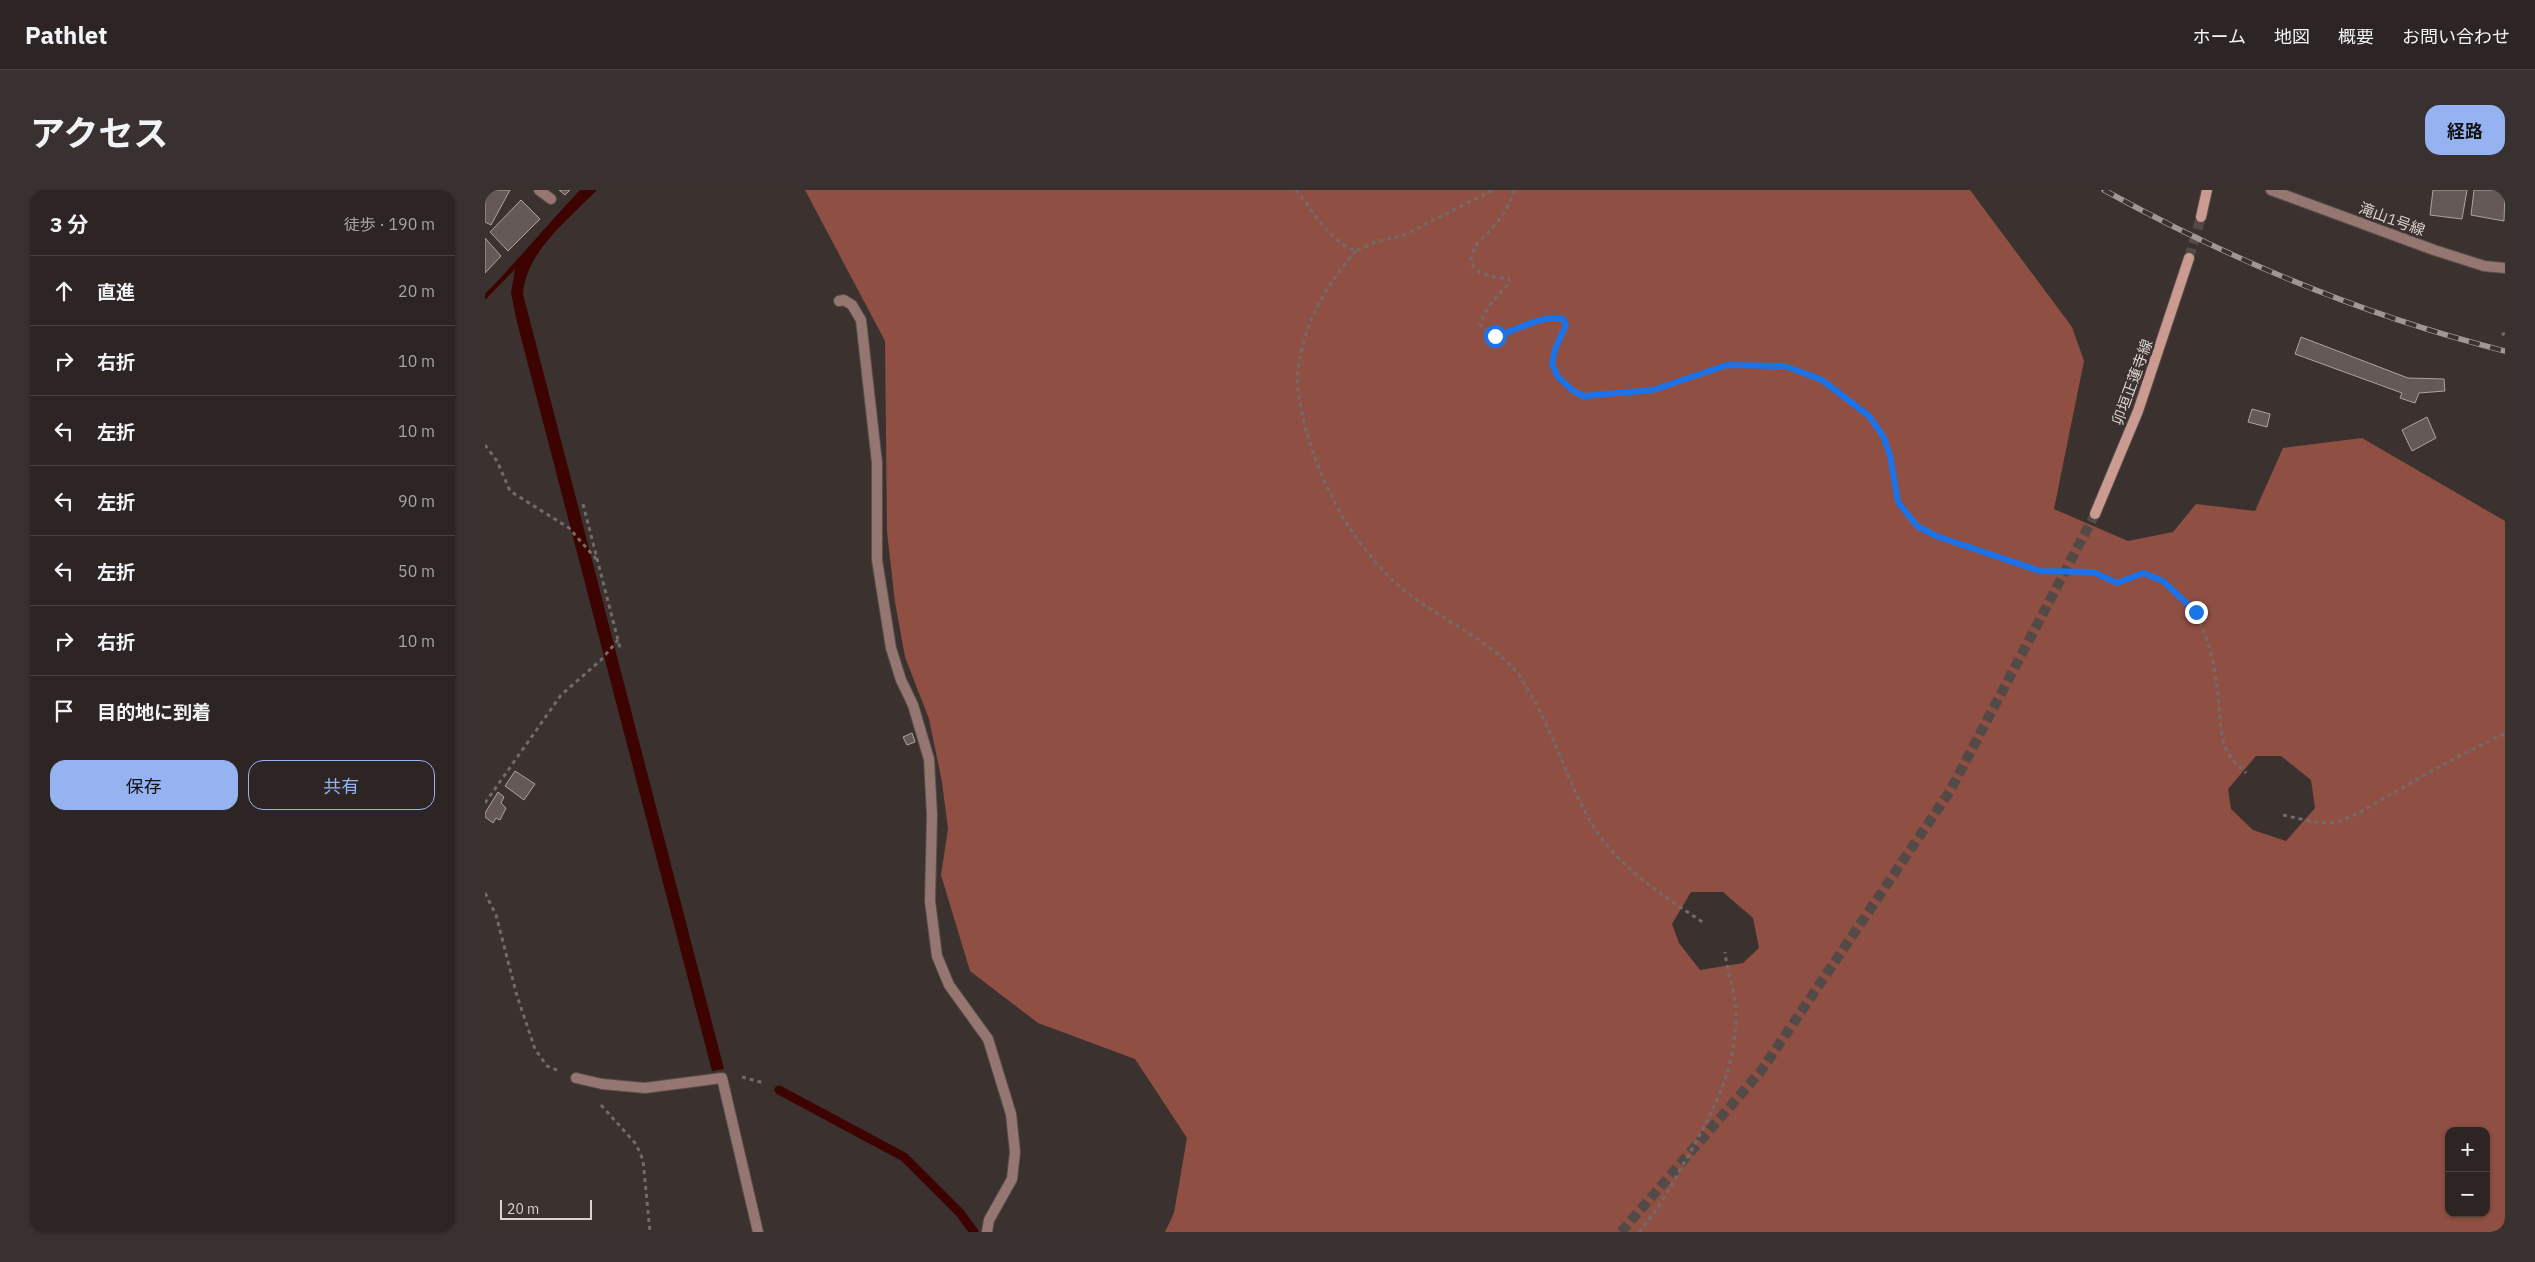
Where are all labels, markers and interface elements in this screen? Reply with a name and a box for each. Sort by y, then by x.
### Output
text: Pathlet [25,19,107,51]
text: ホーム [2193,25,2246,48]
text: 地図 [2274,25,2310,48]
text: 概要 [2338,25,2374,48]
text: お問い合わせ [2402,25,2510,48]
button: 経路 [2425,105,2505,155]
text: アクセス [30,110,168,156]
street label: 滝山1号線 [2356,198,2428,240]
text: 3 分 [50,210,89,238]
text: 徒歩 · 190 m [344,214,435,234]
icon: ahead [50,277,78,305]
text: 直進 [97,280,135,304]
text: 20 m [398,281,435,301]
route start [1484,325,1507,348]
street label: 卯垣正蓮寺線 [2108,336,2156,428]
icon: right [50,347,78,375]
text: 右折 [97,350,135,374]
text: 10 m [398,351,435,371]
icon: left [50,417,78,445]
text: 左折 [97,420,135,444]
text: 10 m [398,421,435,441]
icon: left [50,487,78,515]
text: 左折 [97,490,135,514]
text: 90 m [398,491,435,511]
icon: left [50,557,78,585]
text: 左折 [97,560,135,584]
text: 50 m [398,561,435,581]
route end [2185,601,2208,624]
icon: right [50,627,78,655]
text: 右折 [97,630,135,654]
text: 10 m [398,631,435,651]
icon: arrive [50,697,78,725]
text: 目的地に到着 [97,700,211,724]
button: 保存 [50,760,238,810]
button: 共有 [248,760,435,810]
map controls [2445,1127,2490,1217]
button: + [2445,1127,2490,1172]
button: − [2445,1172,2490,1217]
scale bar [500,1197,593,1220]
text: 20 m [507,1200,539,1218]

